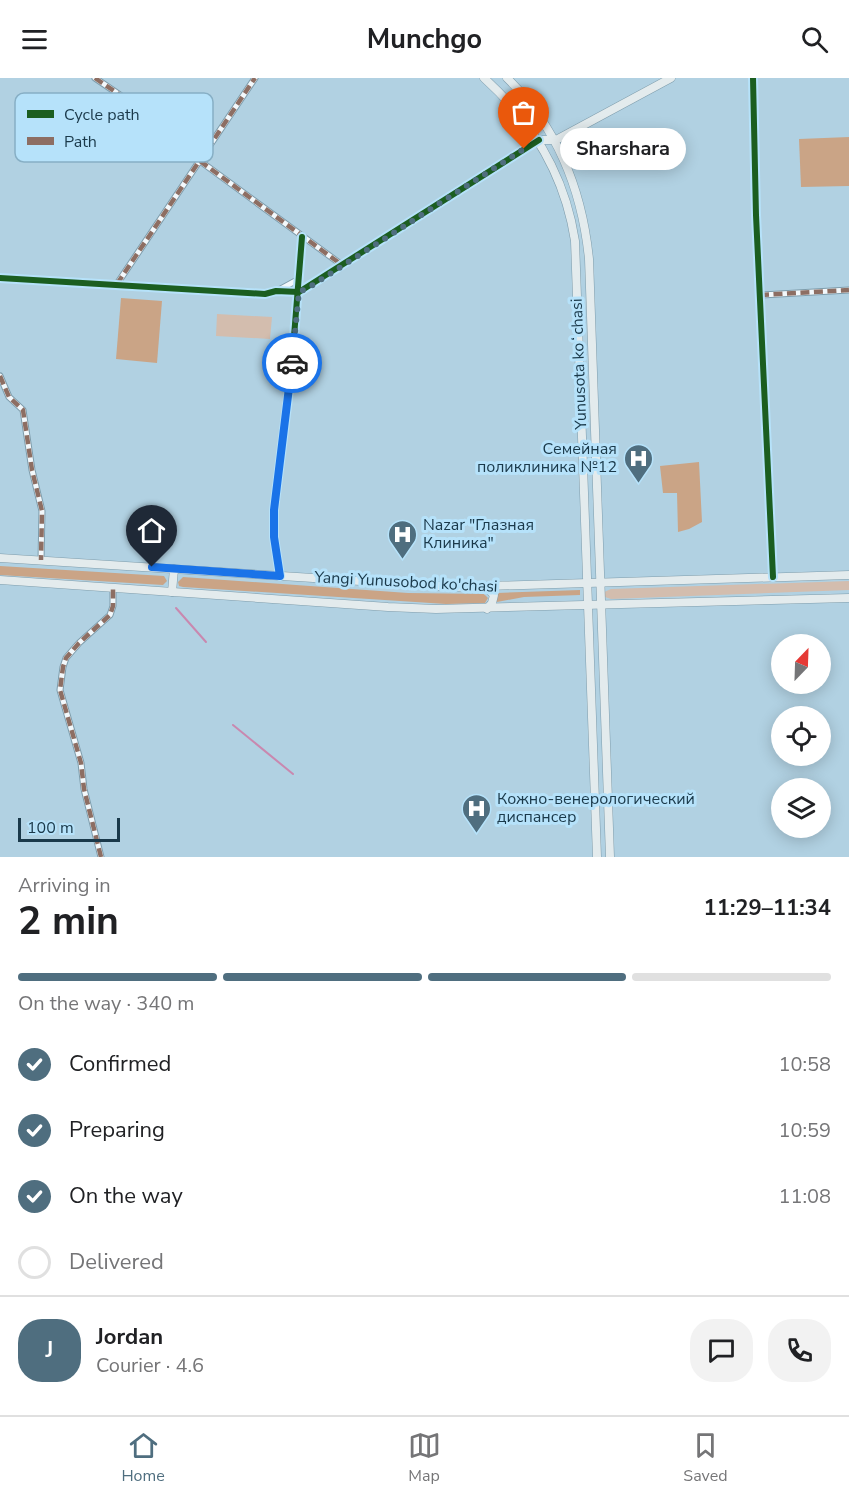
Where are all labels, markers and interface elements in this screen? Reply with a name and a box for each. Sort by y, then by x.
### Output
text: Munchgo [367,21,482,58]
icon: menu [18,23,51,56]
icon: search [798,23,831,56]
pin [498,87,549,149]
legend [15,93,213,162]
icon: bag [507,96,540,129]
text: Cycle path [64,104,140,126]
callout: Sharshara [560,128,686,170]
text: Path [64,131,97,153]
text: Sharshara [576,135,670,162]
street label: Yunusota koʻchasi [566,298,592,431]
courier [262,333,322,393]
icon: car [276,347,309,380]
place label: Семейная поликлиника №12 [477,438,617,478]
hospital icon: Семейная поликлиника №12 [622,442,654,484]
pin [126,505,177,567]
icon: home [135,514,168,547]
place label: Nazar "Глазная Клиника" [423,514,534,554]
hospital icon: Nazar "Глазная Клиника" [386,518,418,560]
street label: Yangi Yunusobod ko'chasi [313,566,498,598]
north arrow [771,634,831,694]
map controls [771,634,831,838]
button: locate [771,706,831,766]
button: layers [771,778,831,838]
place label: Кожно-венерологический диспансер [497,788,695,828]
hospital icon: Кожно-венерологический диспансер [460,792,492,834]
scale bar [18,815,120,842]
text: 100 m [27,817,74,839]
text: Arriving in [18,872,111,899]
text: 11:29–11:34 [703,893,831,923]
text: 2 min [18,895,119,948]
text: On the way · 340 m [18,990,194,1017]
icon: check [18,1048,51,1081]
text: Confirmed [69,1049,171,1079]
text: 10:58 [778,1051,831,1078]
icon: check [18,1114,51,1147]
text: Preparing [69,1115,165,1145]
text: 10:59 [778,1117,831,1144]
icon: check [18,1180,51,1213]
text: On the way [69,1181,183,1211]
text: 11:08 [778,1183,831,1210]
text: Delivered [69,1247,164,1277]
button: chat [690,1319,753,1382]
button: phone [768,1319,831,1382]
text: Jordan [96,1322,163,1352]
text: J [46,1335,53,1365]
text: Courier · 4.6 [96,1352,204,1379]
tab: Home [121,1429,165,1487]
tab: Map [408,1429,441,1487]
tab: Saved [683,1429,728,1487]

